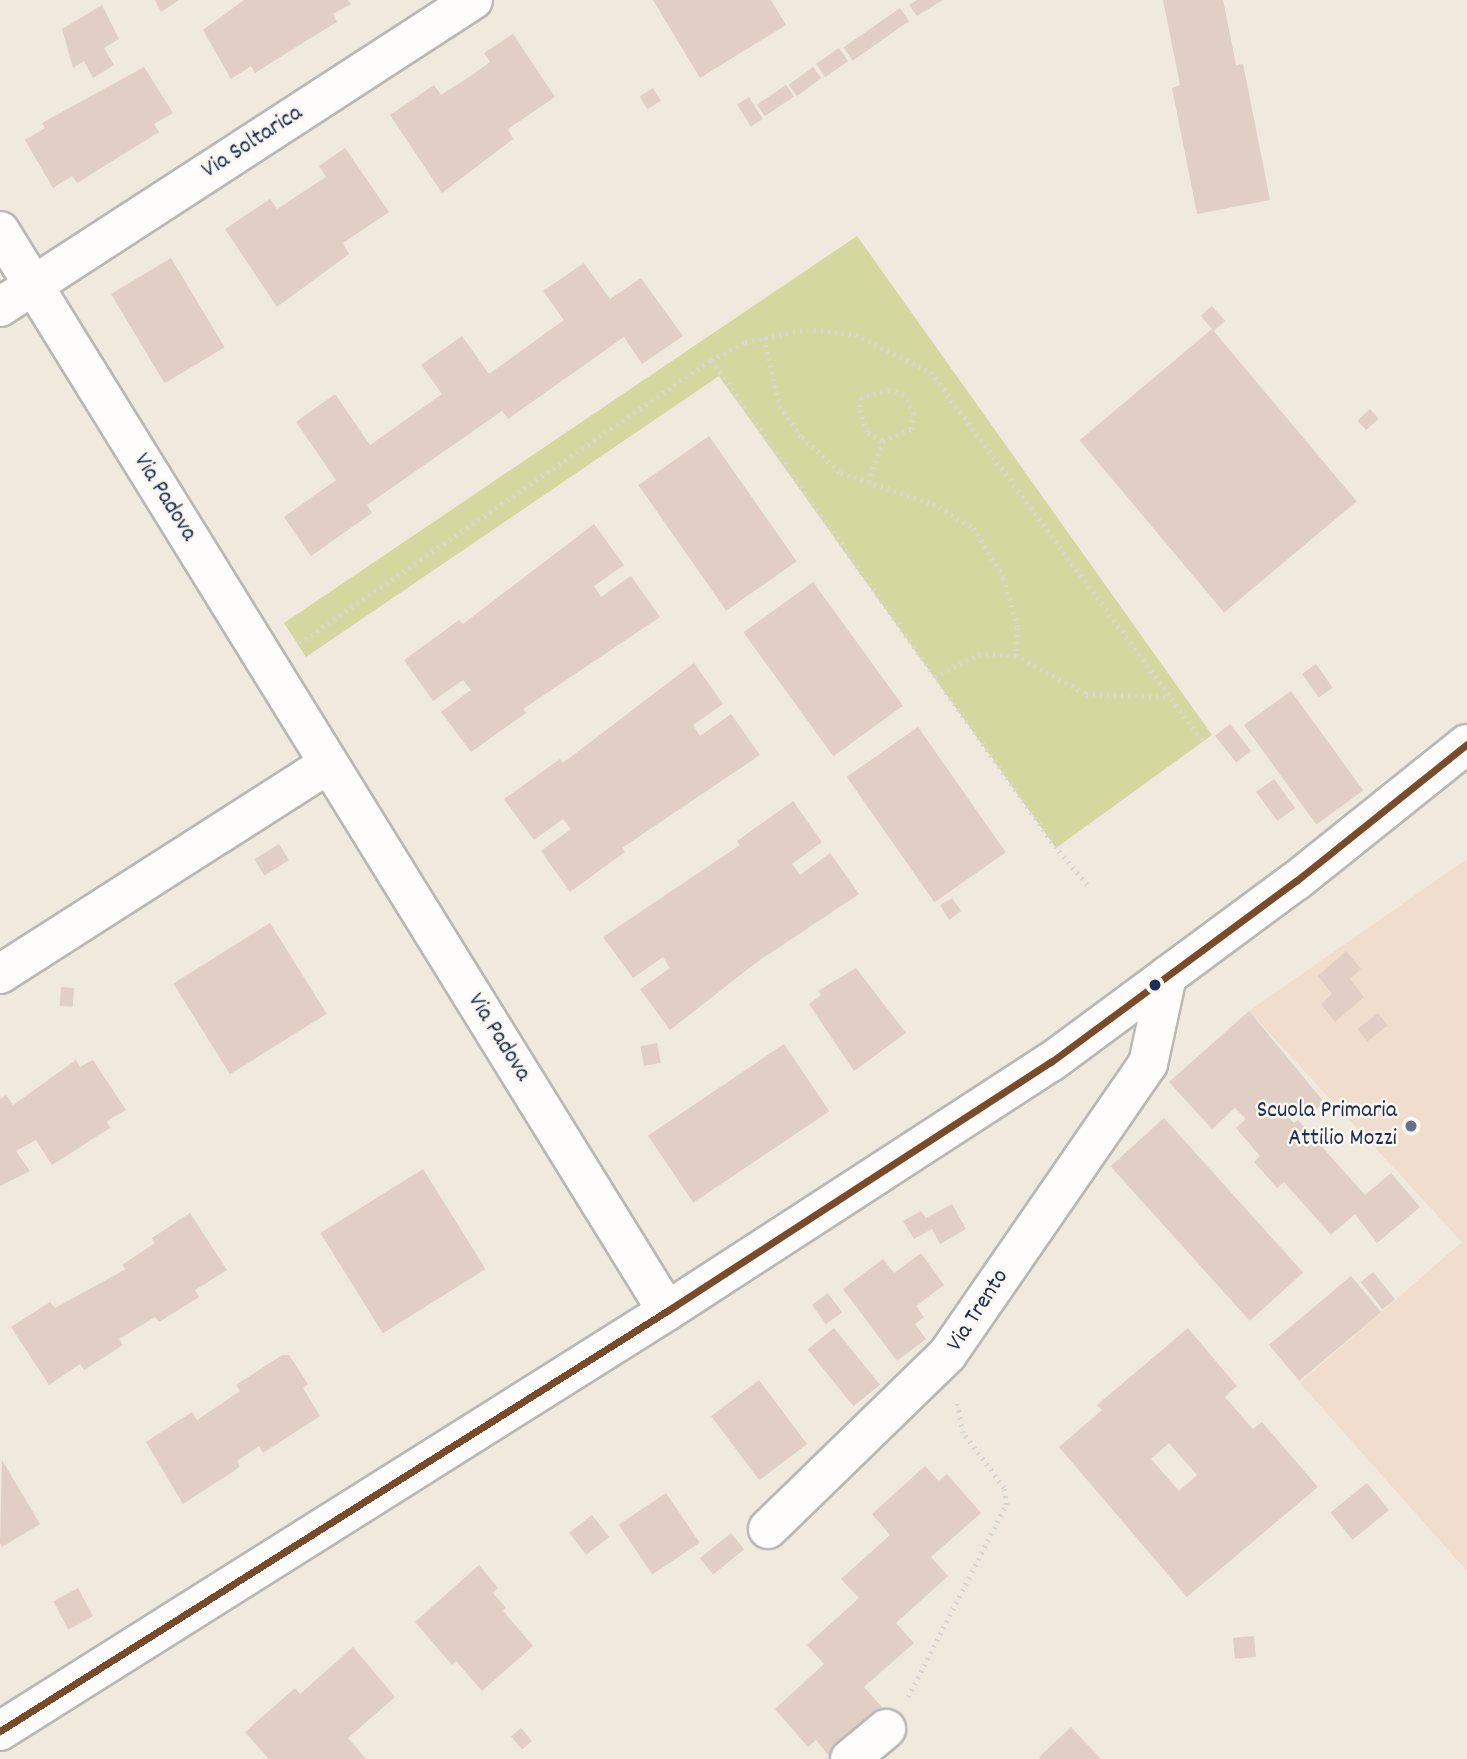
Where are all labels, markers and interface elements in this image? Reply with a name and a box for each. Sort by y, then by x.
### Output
street label: Via Soltarica [197,100,309,186]
street label: Via Padova [126,449,202,547]
unlabelled marker [1148,978,1162,992]
street label: Via Padova [460,989,536,1087]
place label: Scuola Primaria Attilio Mozzi [1257,1098,1397,1154]
marker: Scuola Primaria Attilio Mozzi [1403,1118,1419,1134]
street label: Via Trento [942,1264,1016,1358]

